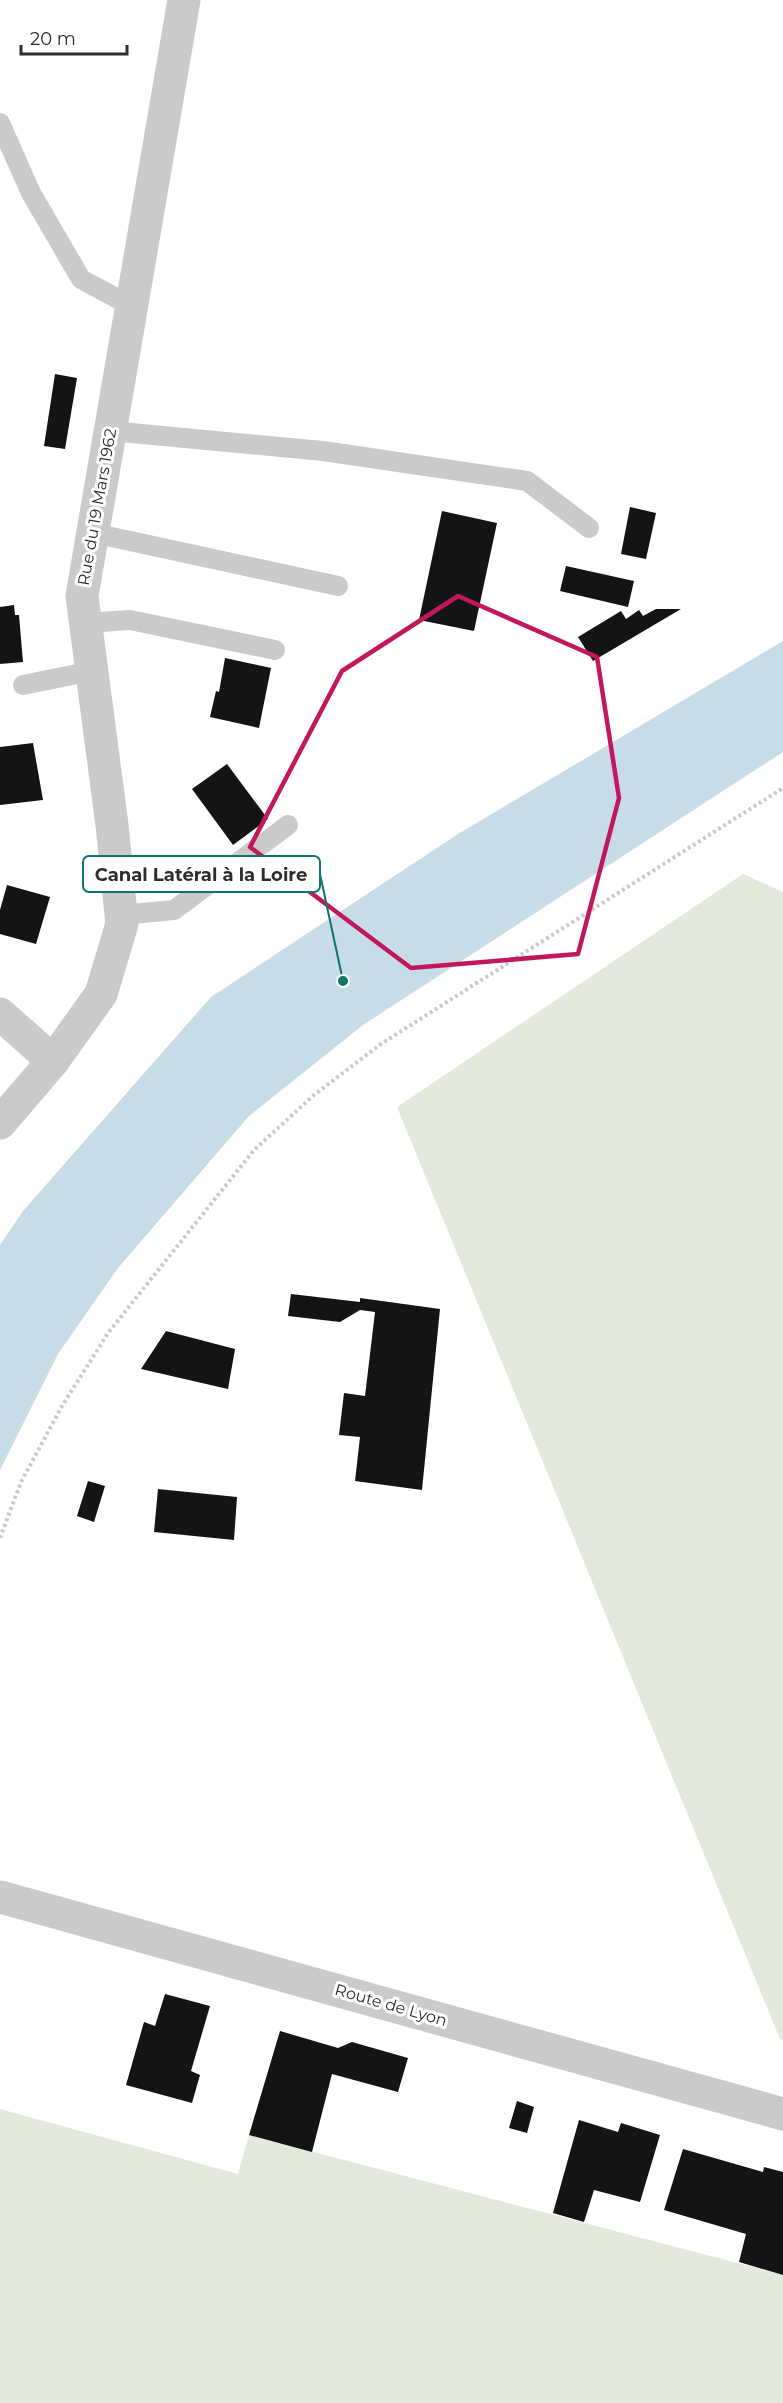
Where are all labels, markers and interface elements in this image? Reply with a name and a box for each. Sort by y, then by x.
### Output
scale bar [21,18,128,56]
text: 20 m [30,28,76,50]
street label: Rue du 19 Mars 1962 [74,427,120,587]
callout: Canal Latéral à la Loire [83,856,320,892]
text: Canal Latéral à la Loire [95,864,307,886]
street label: Route de Lyon [333,1980,449,2030]

